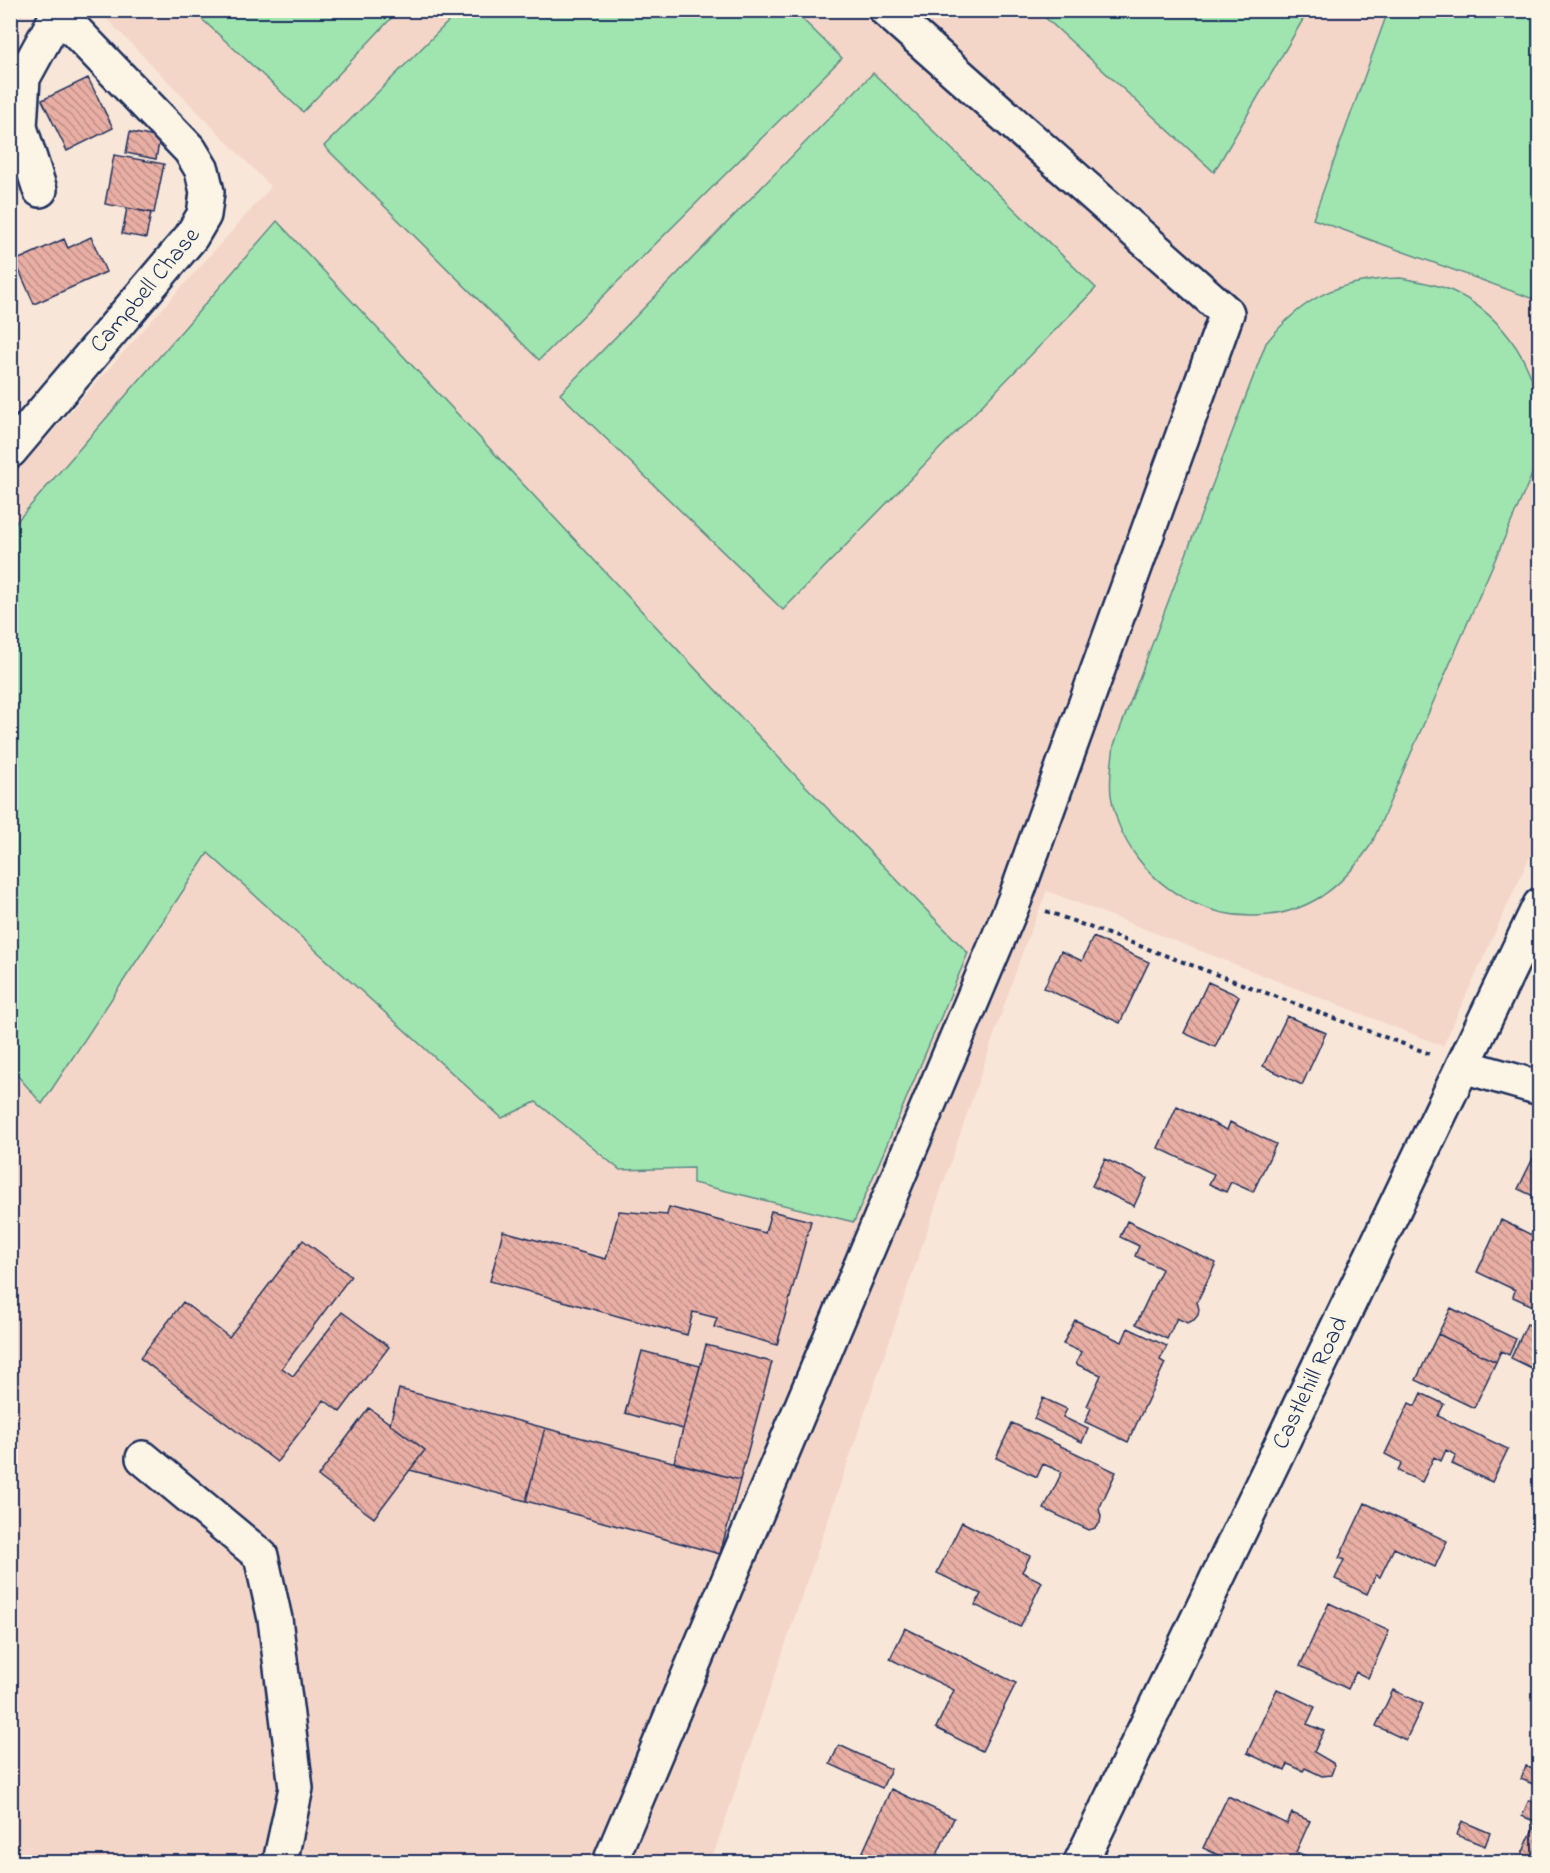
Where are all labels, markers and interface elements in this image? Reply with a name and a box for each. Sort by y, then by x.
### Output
street label: Campbell Chase [82,222,210,361]
street label: Castlehill Road [1264,1311,1358,1455]

